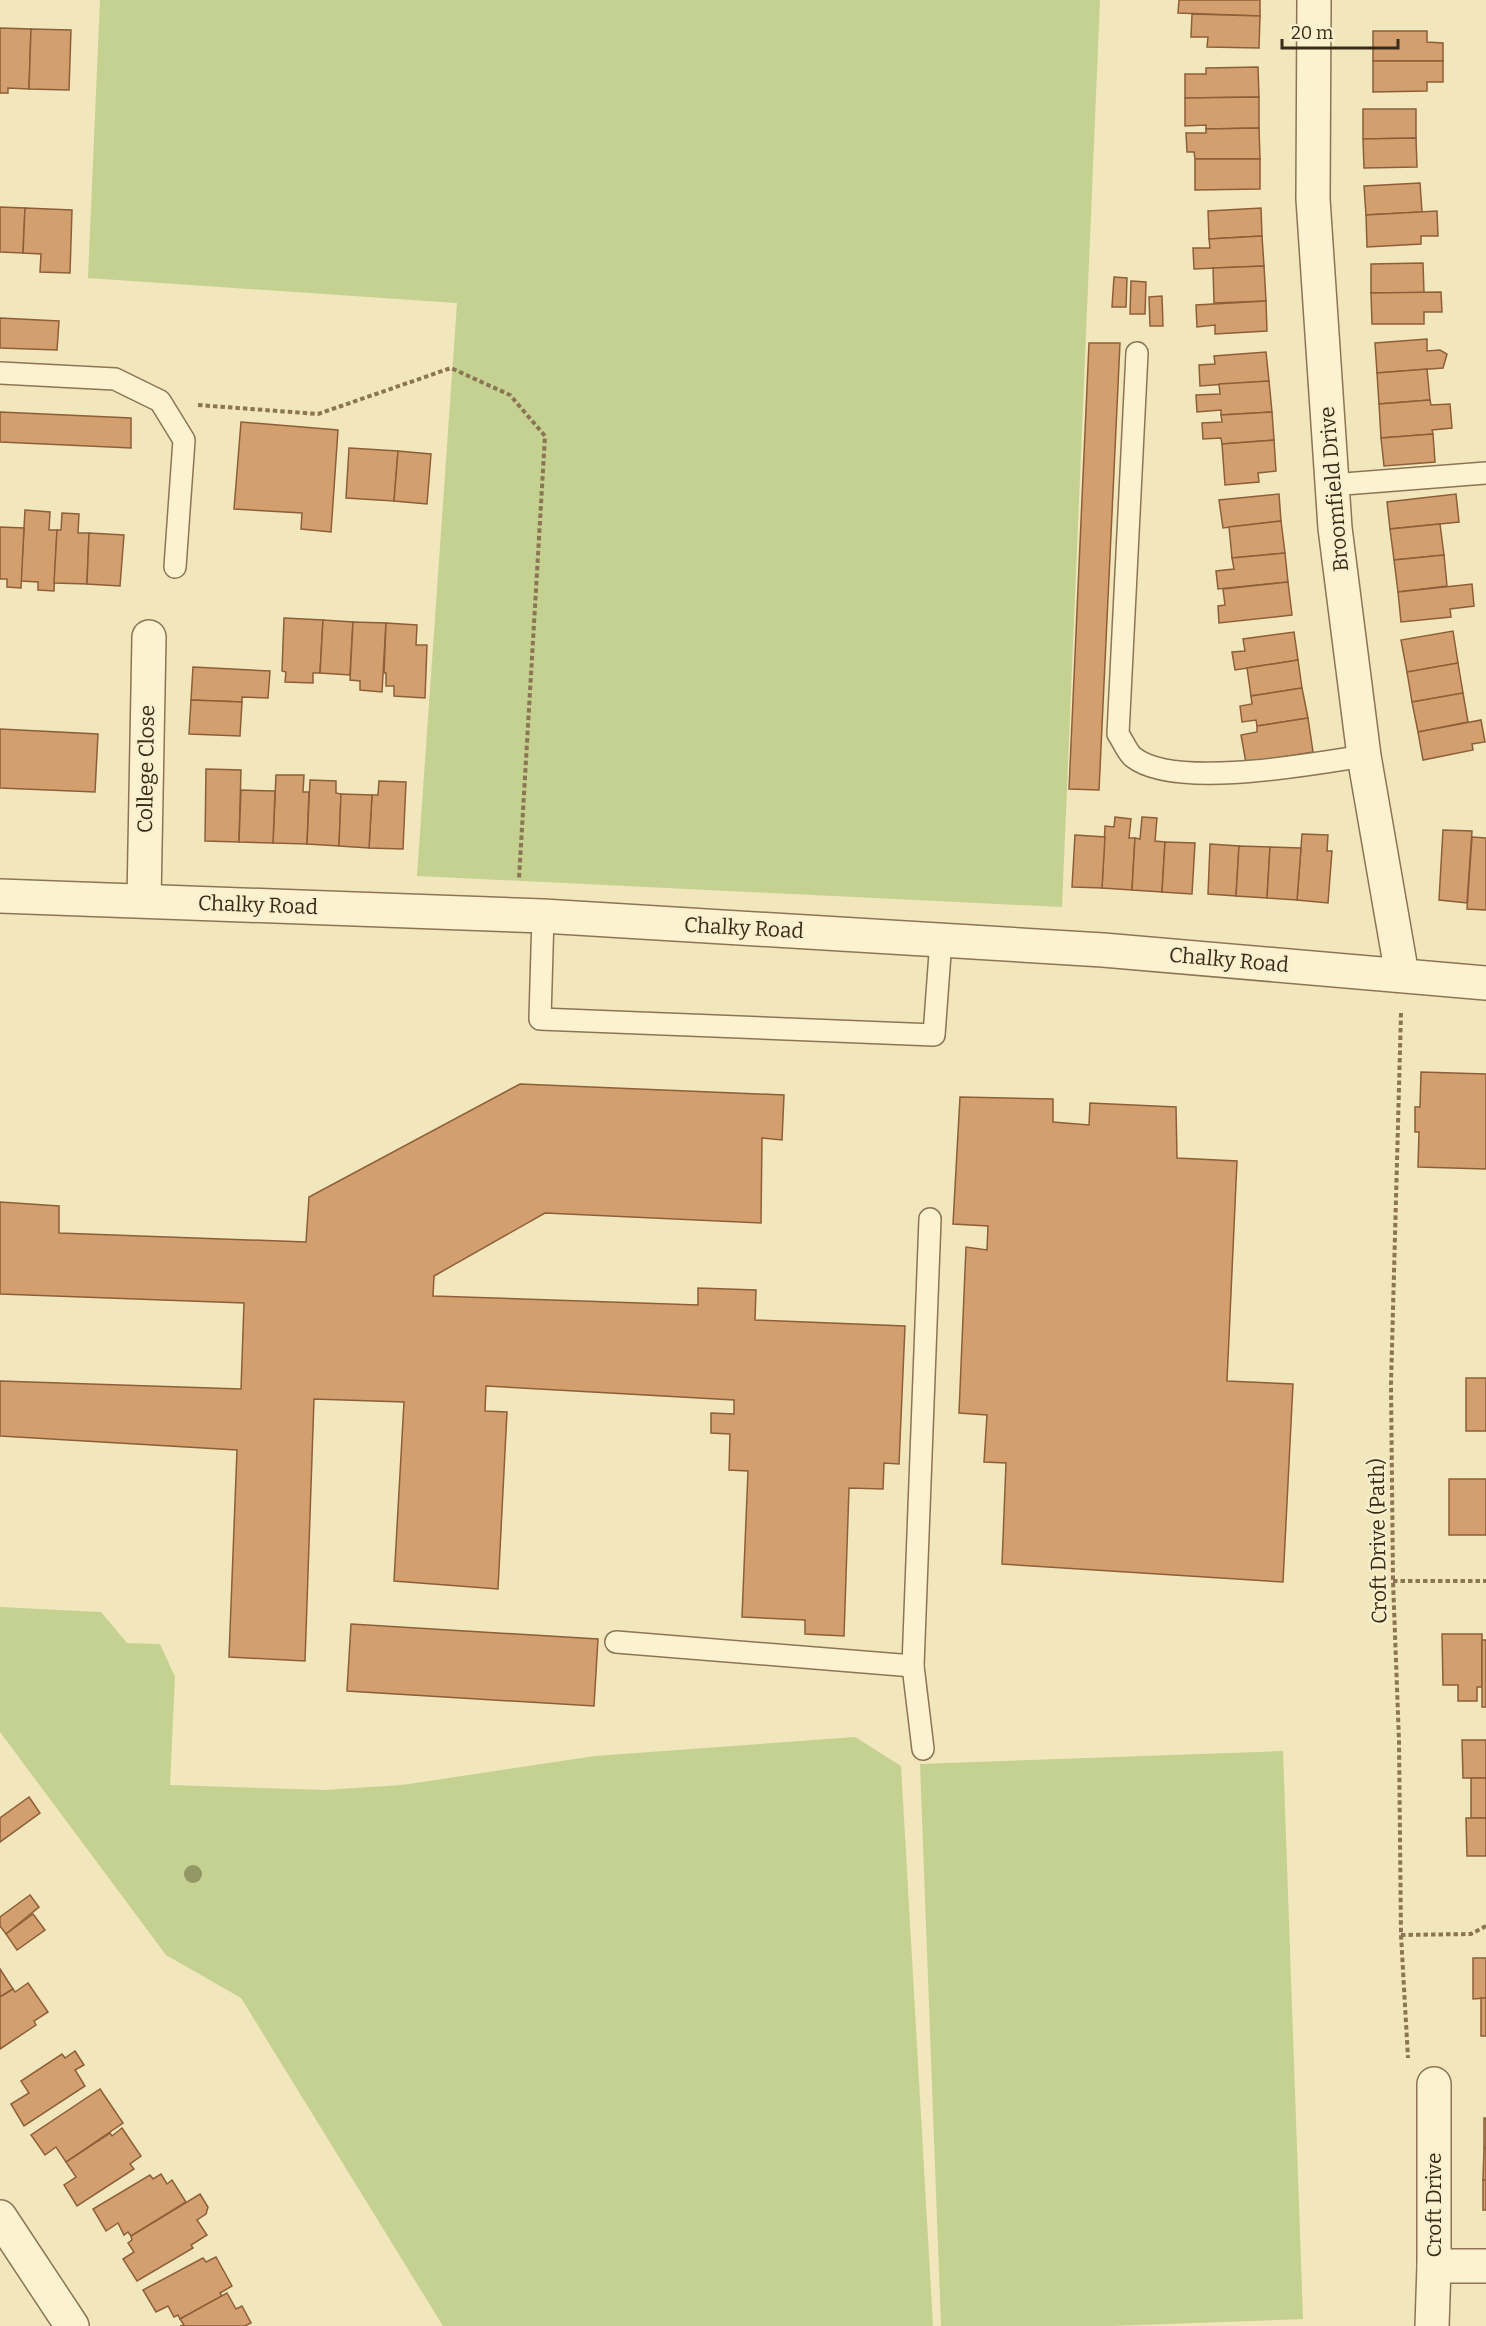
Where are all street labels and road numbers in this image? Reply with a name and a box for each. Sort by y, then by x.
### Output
street label: Broomfield Drive [1314,405,1354,573]
street label: College Close [132,705,160,833]
street label: Chalky Road [198,890,318,920]
street label: Chalky Road [683,912,805,944]
street label: Chalky Road [1168,942,1290,978]
street label: Croft Drive (Path) [1364,1458,1392,1624]
street label: Croft Drive [1421,2153,1447,2257]

